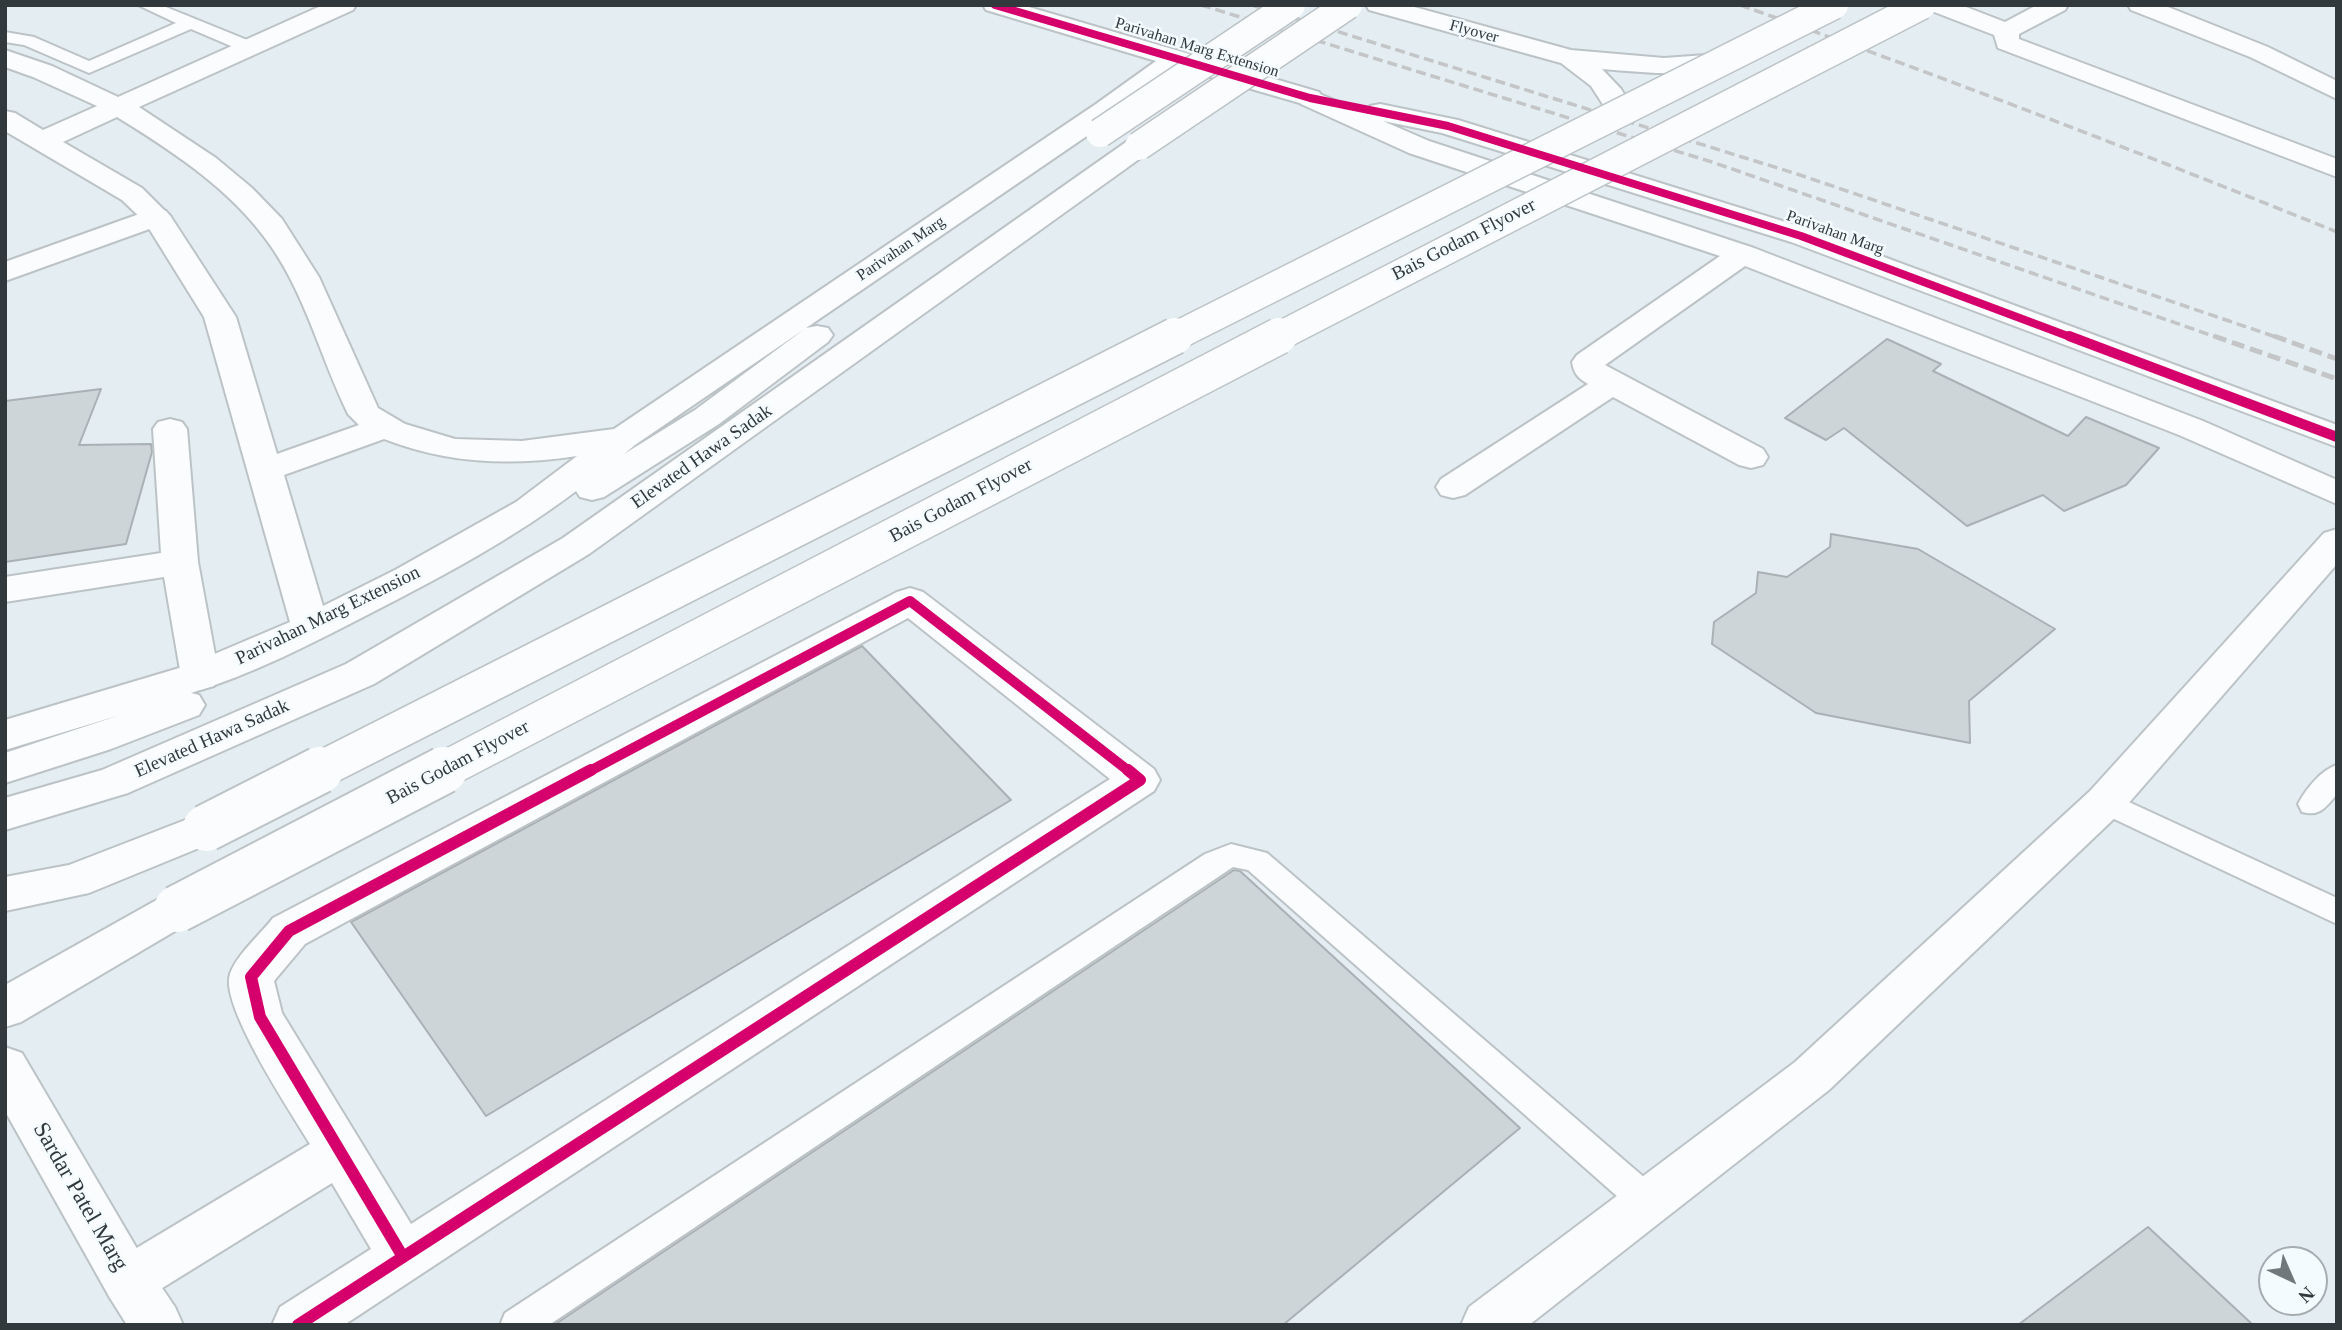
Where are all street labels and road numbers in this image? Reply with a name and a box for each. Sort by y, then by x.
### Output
street label: Parivahan Marg Extension [1113,14,1281,82]
street label: Flyover [1447,16,1501,48]
street label: Bais Godam Flyover [1388,194,1540,286]
street label: Parivahan Marg [1784,206,1886,260]
street label: Parivahan Marg [853,212,949,286]
street label: Elevated Hawa Sadak [627,400,777,514]
street label: Bais Godam Flyover [886,454,1036,548]
street label: Parivahan Marg Extension [232,561,424,671]
street label: Elevated Hawa Sadak [131,695,293,783]
street label: Bais Godam Flyover [383,716,533,810]
street label: Sardar Patel Marg [26,1118,134,1276]

